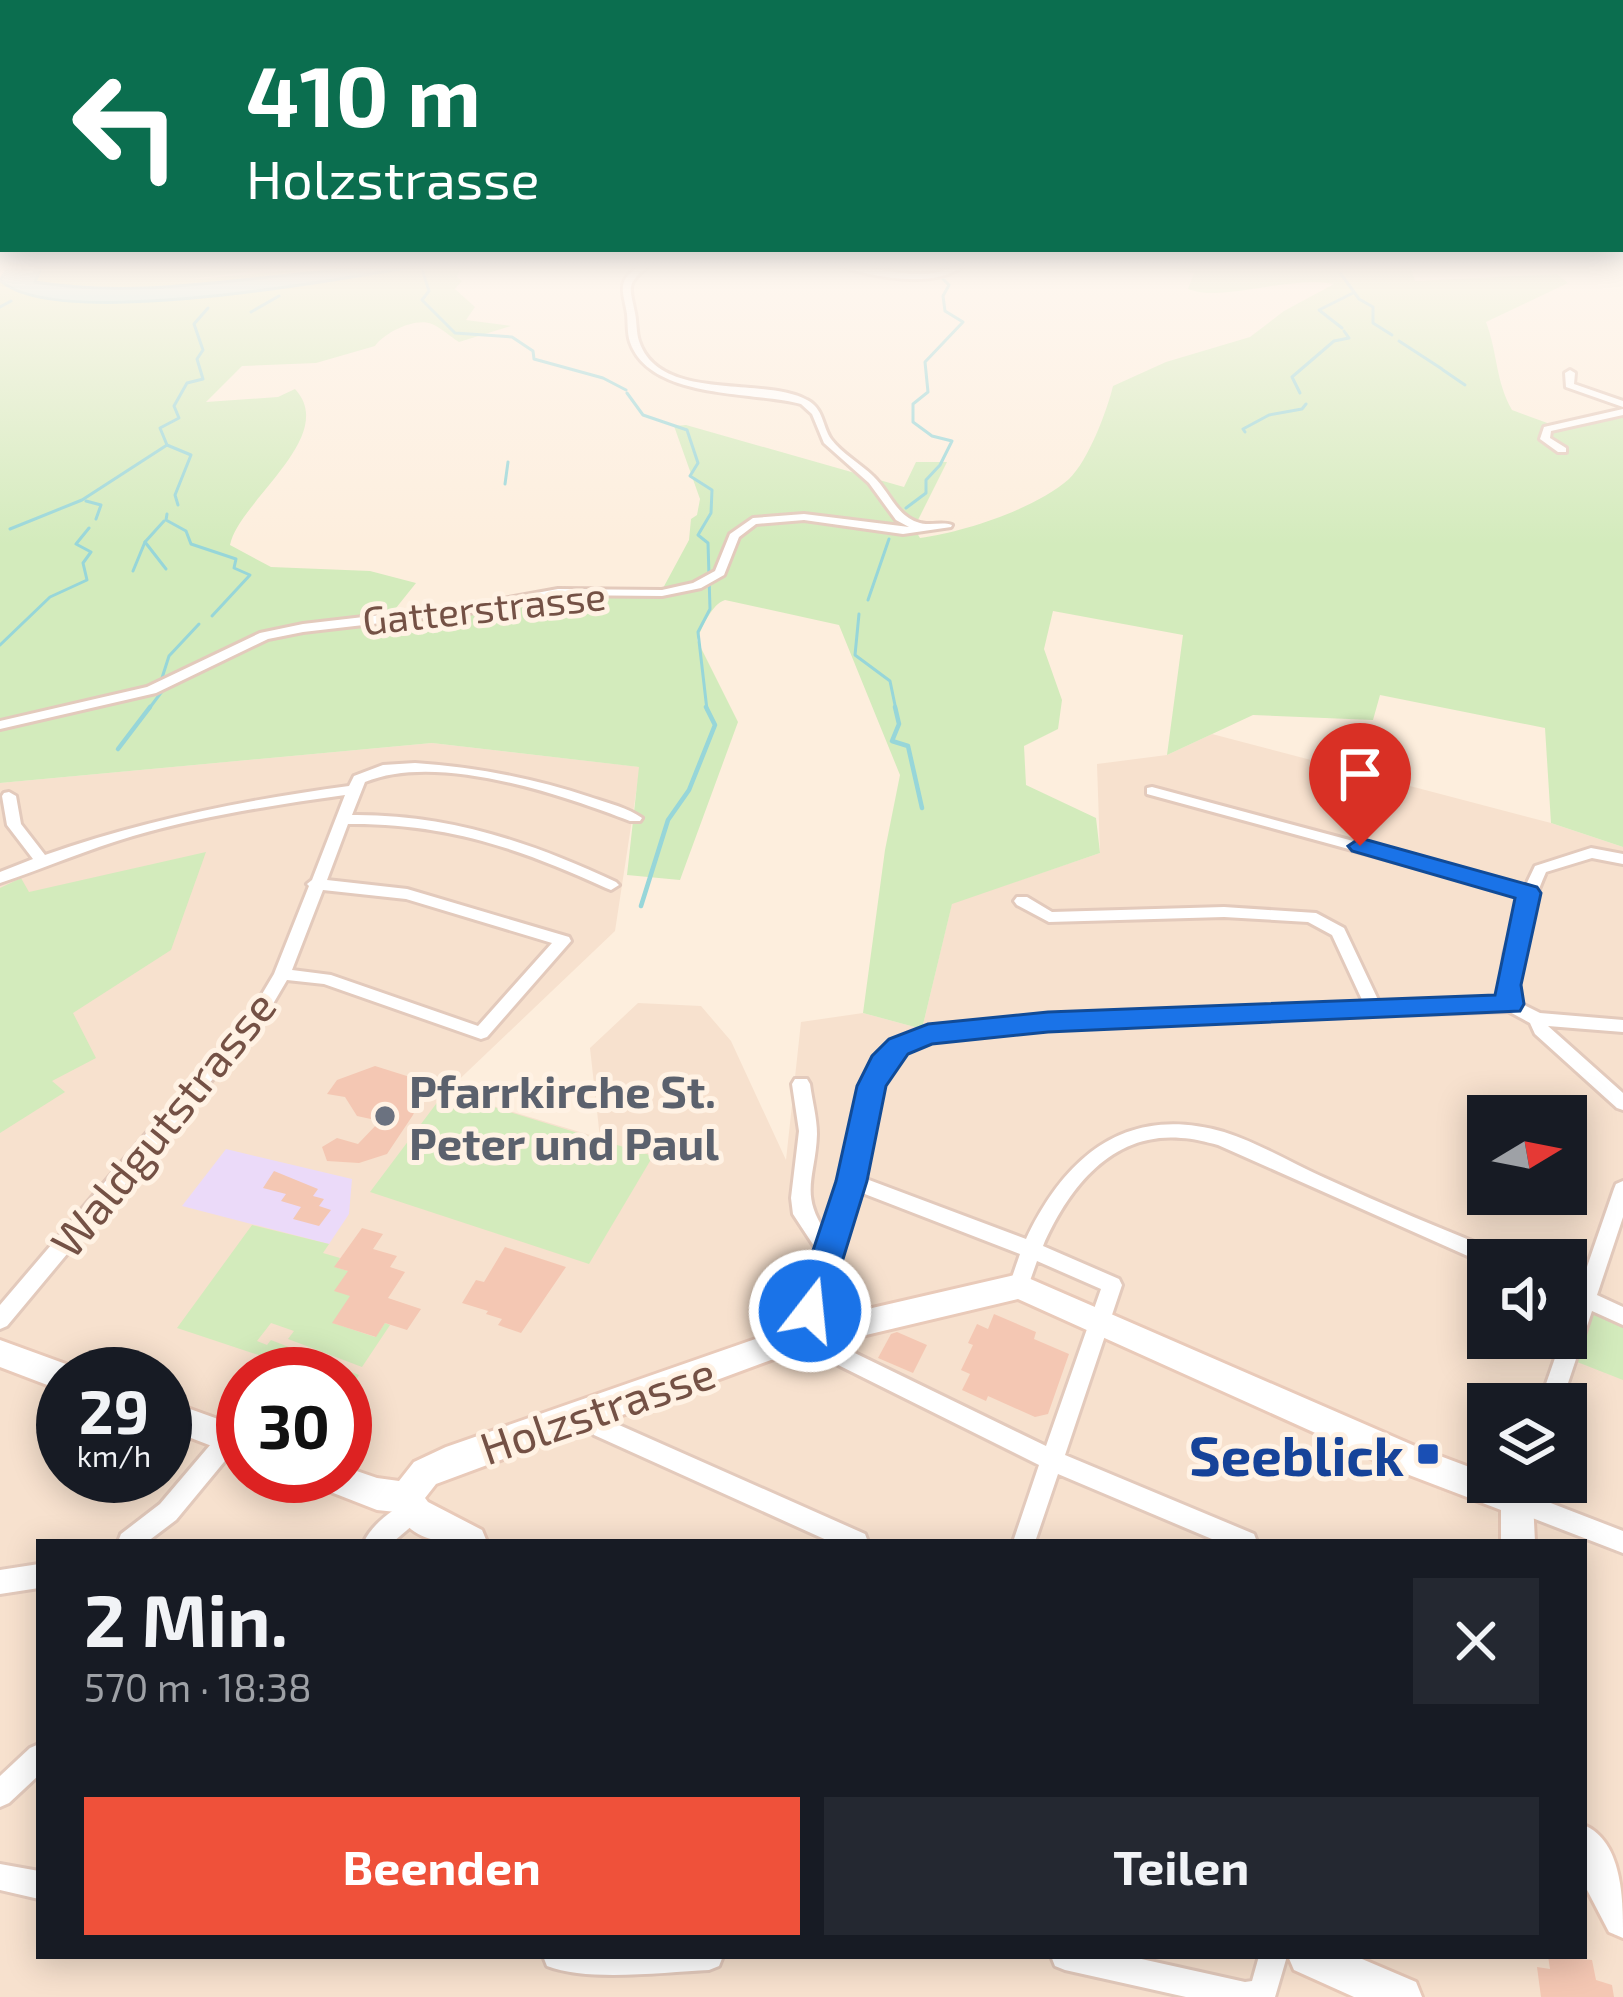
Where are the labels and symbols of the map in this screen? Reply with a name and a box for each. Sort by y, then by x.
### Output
street label: Gatterstrasse [360,571,608,643]
pin [1309,723,1411,846]
street label: Waldgutstrasse [38,979,286,1267]
place label: Pfarrkirche St. Peter und Paul [409,1063,719,1169]
north arrow [1467,1095,1587,1215]
marker: Pfarrkirche St. Peter und Paul [372,1103,398,1129]
position arrow [747,1248,873,1374]
street label: Holzstrasse [473,1344,721,1474]
speed limit sign: 30 [216,1347,372,1503]
place label: Seeblick [1189,1422,1404,1487]
marker: Seeblick [1415,1441,1441,1467]

